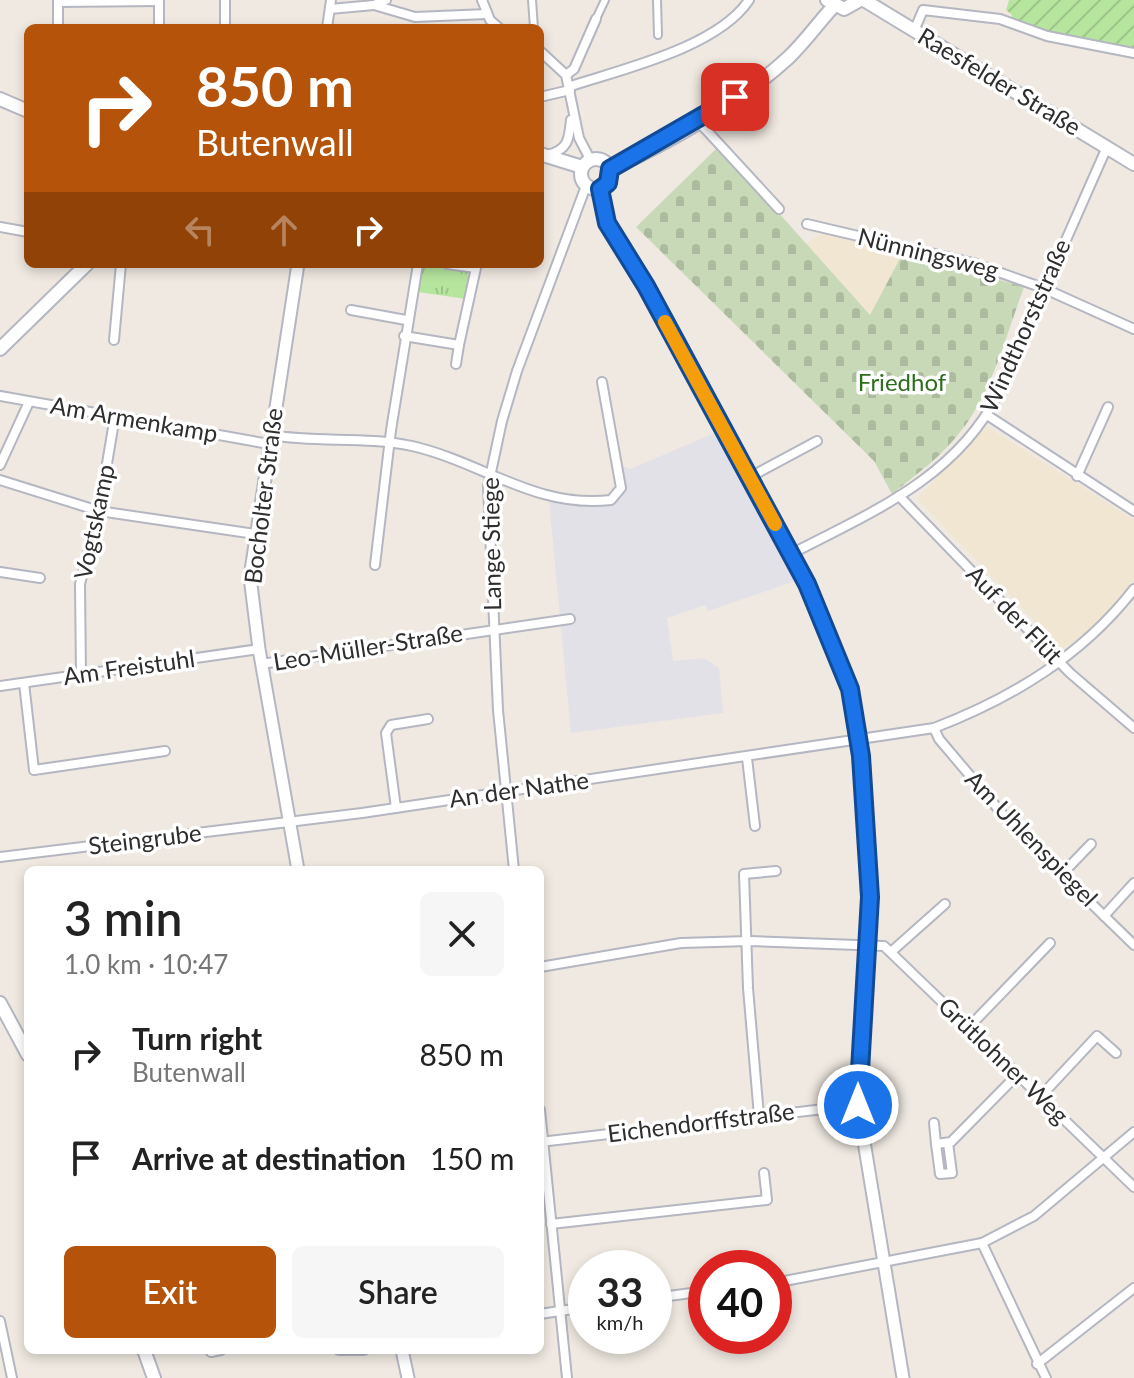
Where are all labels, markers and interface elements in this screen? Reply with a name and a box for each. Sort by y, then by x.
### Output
street label: Raesfelder Straße [913,21,1086,141]
text: 850 m [196,52,354,119]
icon: right [64,56,168,160]
pin [701,63,769,131]
icon: arrive [713,75,757,119]
text: Butenwall [196,120,354,164]
icon: left [178,208,222,252]
icon: ahead [262,208,306,252]
icon: right [346,208,390,252]
street label: Nünningsweg [855,221,1002,284]
street label: Windthorststraße [973,234,1076,417]
park label: Friedhof [858,367,947,396]
street label: Am Armenkamp [48,390,220,448]
street label: Bocholter Straße [237,406,288,585]
street label: Vogtskamp [67,462,120,582]
street label: Lange Stiege [475,477,506,611]
street label: Auf der Flüt [961,559,1069,669]
street label: Leo-Müller-Straße [271,617,465,676]
street label: Am Freistuhl [61,643,197,690]
street label: An der Nathe [447,764,590,813]
street label: Am Uhlenspiegel [960,764,1104,912]
street label: Steingrube [87,817,203,860]
text: 3 min [64,889,182,946]
button: close [420,892,504,976]
text: 1.0 km · 10:47 [64,948,228,980]
street label: Grütlohner Weg [933,991,1075,1129]
text: Turn right [132,1020,262,1056]
icon: right [64,1032,108,1076]
text: 850 m [419,1036,504,1072]
text: Butenwall [132,1056,246,1088]
position arrow [816,1063,900,1147]
street label: Eichendorffstraße [606,1096,796,1147]
icon: arrive [64,1136,108,1180]
text: Arrive at destination [132,1140,406,1176]
text: 150 m [430,1140,514,1176]
button: Exit [64,1246,276,1338]
button: Share [292,1246,504,1338]
speed limit sign: 40 [688,1250,792,1354]
text: 33 [597,1268,643,1316]
text: km/h [597,1310,643,1334]

